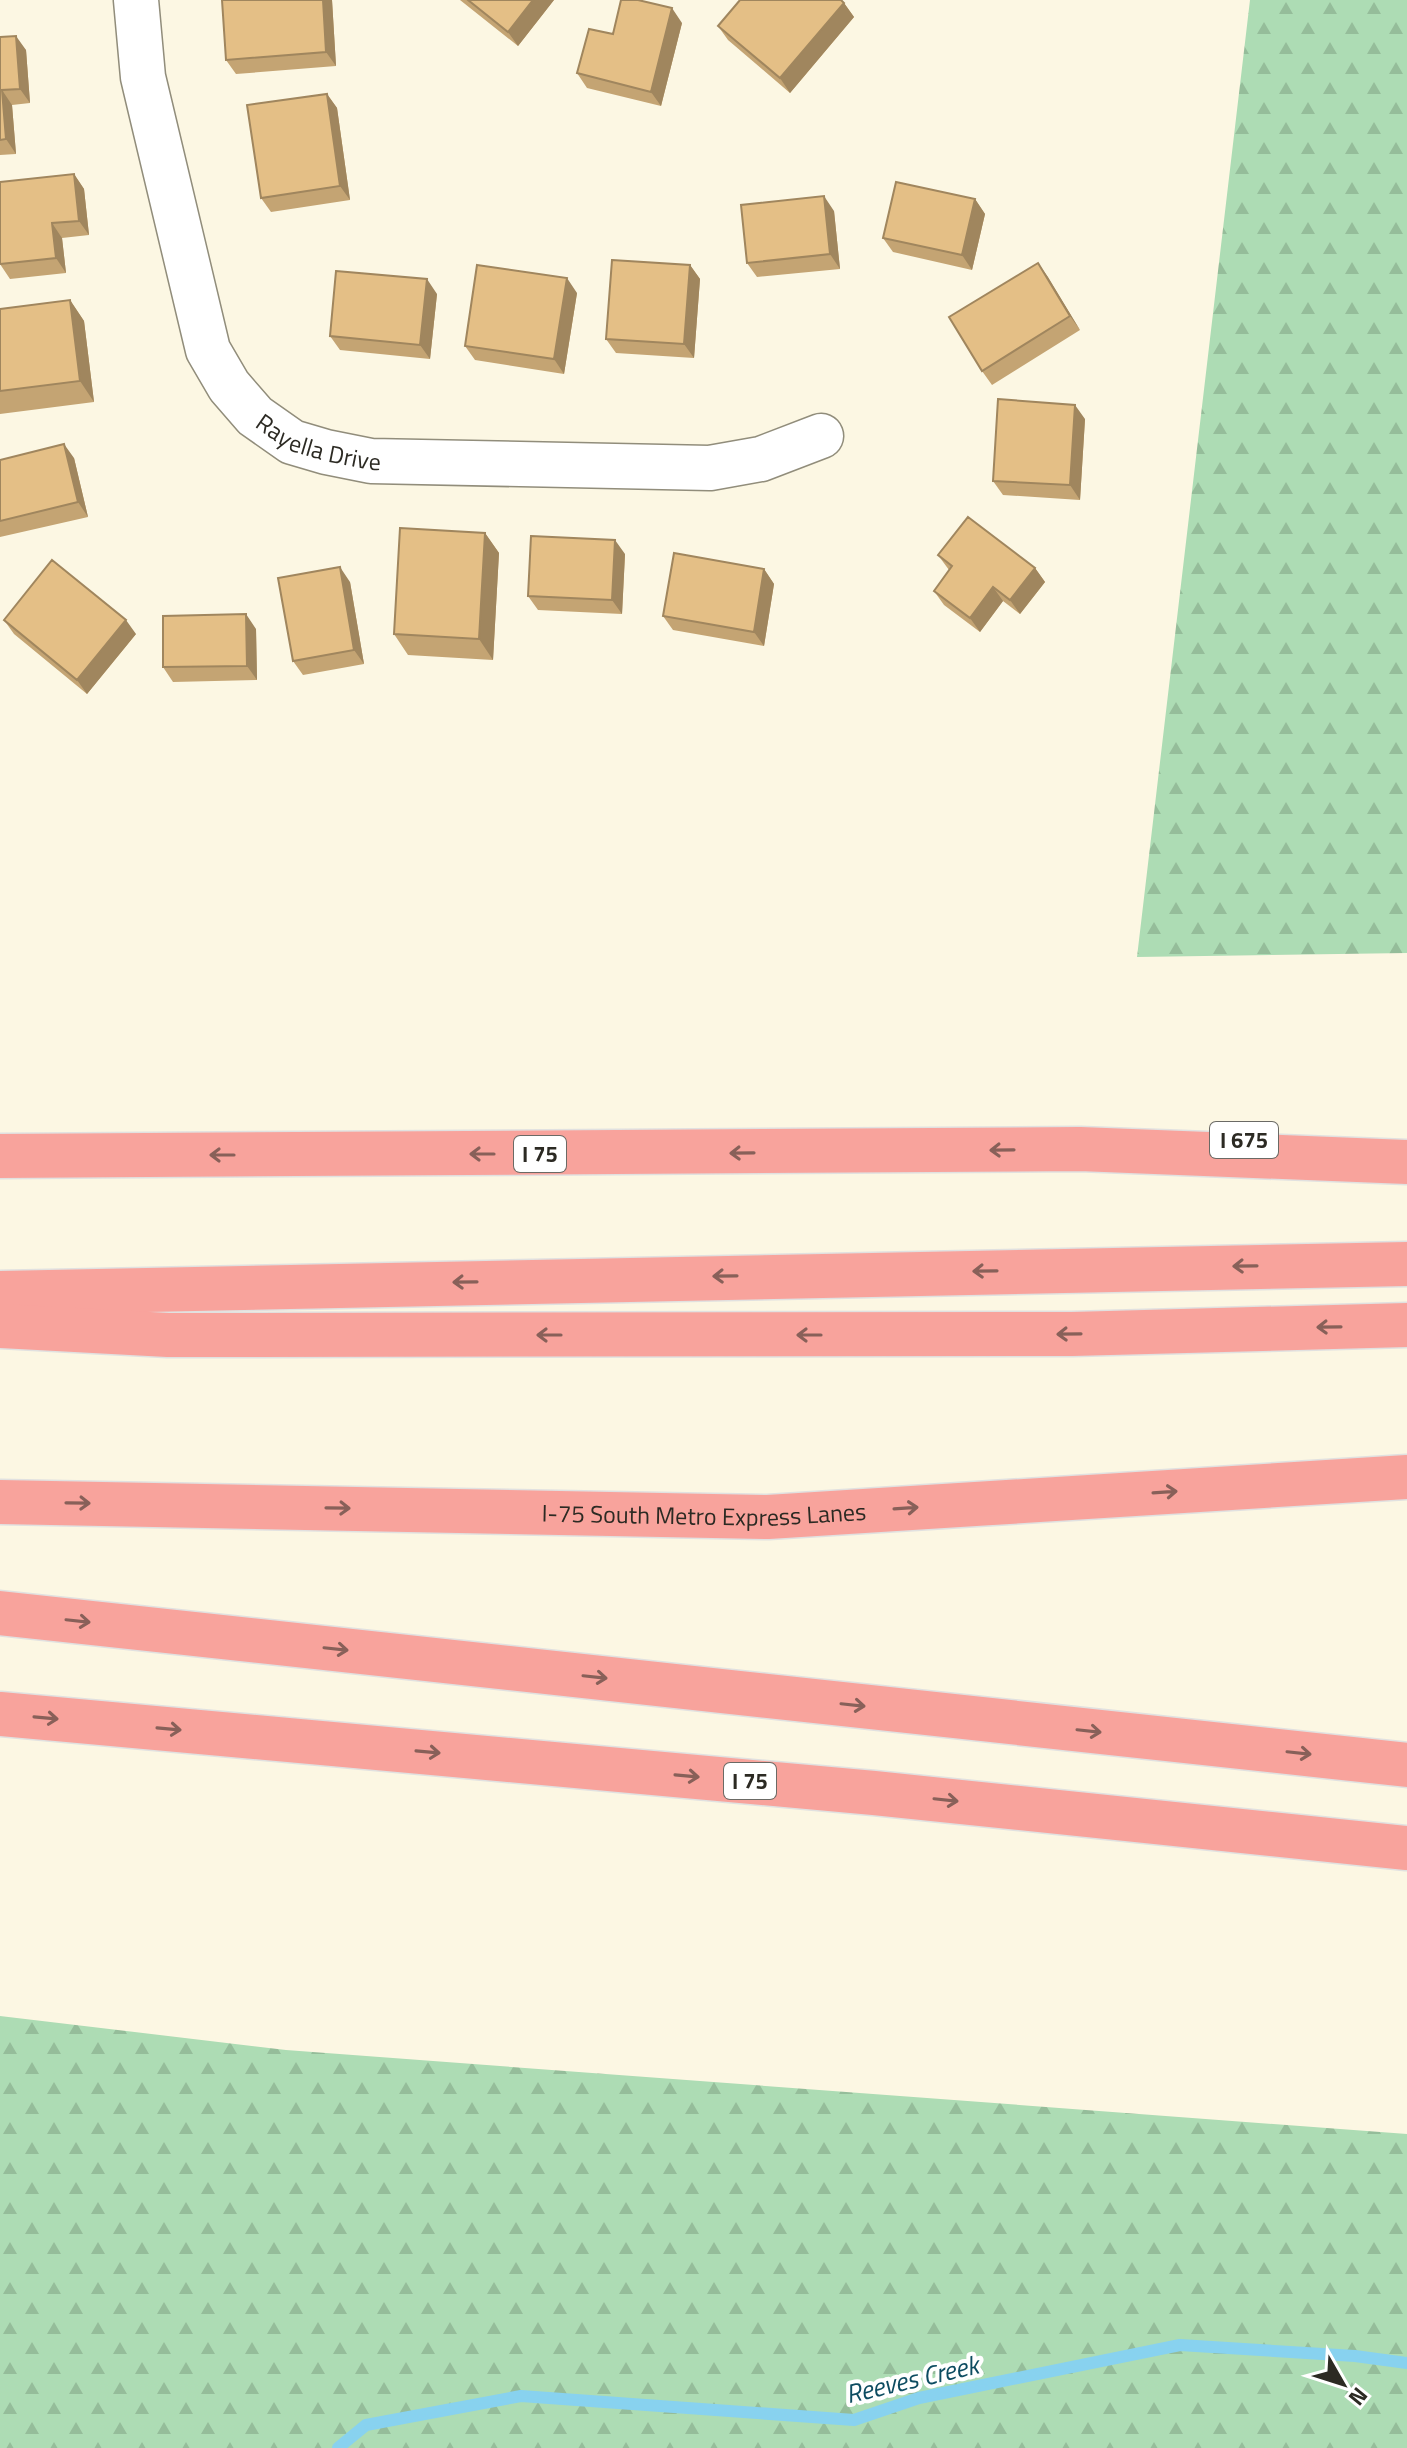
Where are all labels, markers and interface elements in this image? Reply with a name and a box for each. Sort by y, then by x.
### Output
street label: Rayella Drive [249,404,381,479]
road number: I 675 [1210,1122,1278,1158]
road number: I 75 [514,1136,566,1172]
one-way arrow [989,1142,1016,1158]
one-way arrow [729,1145,756,1161]
one-way arrow [469,1146,496,1162]
one-way arrow [209,1147,236,1163]
one-way arrow [1232,1258,1259,1274]
one-way arrow [972,1263,999,1278]
one-way arrow [712,1269,739,1284]
one-way arrow [452,1275,479,1290]
one-way arrow [1316,1319,1343,1334]
one-way arrow [1056,1326,1083,1342]
one-way arrow [536,1327,563,1343]
one-way arrow [796,1327,823,1343]
one-way arrow [1151,1484,1178,1499]
street label: I-75 South Metro Express Lanes [541,1493,867,1535]
one-way arrow [64,1495,91,1511]
one-way arrow [892,1500,919,1515]
one-way arrow [324,1501,351,1516]
one-way arrow [64,1614,90,1629]
one-way arrow [322,1642,349,1657]
one-way arrow [581,1670,607,1685]
one-way arrow [839,1698,866,1713]
one-way arrow [32,1711,59,1726]
one-way arrow [155,1722,182,1737]
one-way arrow [1075,1723,1102,1738]
one-way arrow [414,1745,441,1760]
one-way arrow [1285,1745,1312,1760]
road number: I 75 [724,1763,776,1799]
one-way arrow [673,1768,700,1783]
one-way arrow [932,1793,959,1808]
water label: Reeves Creek [842,2344,986,2413]
north arrow [1303,2344,1383,2424]
text: N [1341,2380,1377,2413]

